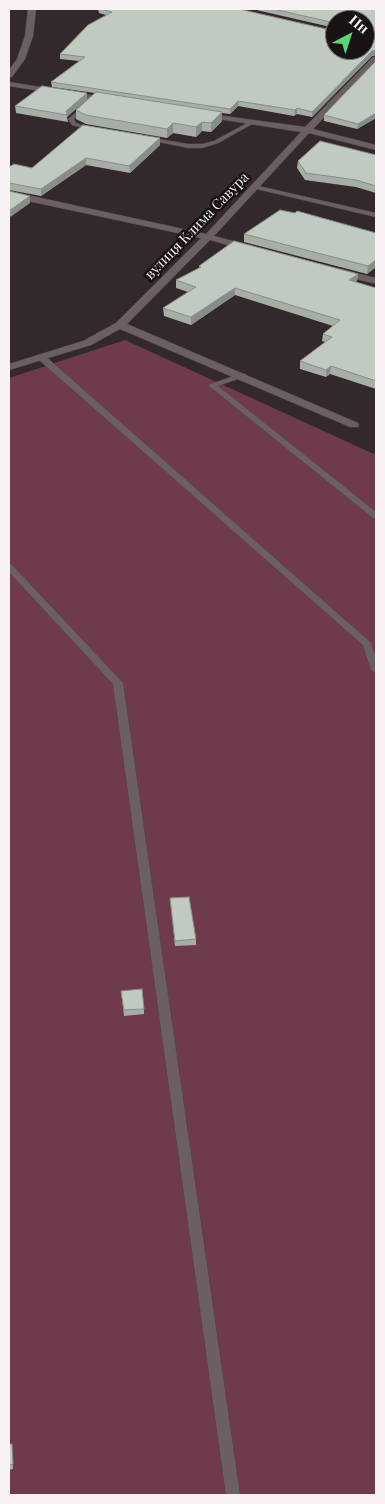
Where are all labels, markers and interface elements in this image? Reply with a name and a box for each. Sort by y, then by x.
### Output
north arrow [325,10,375,60]
text: Пн [346,10,373,38]
street label: вулиця Клима Савура [142,169,252,283]

